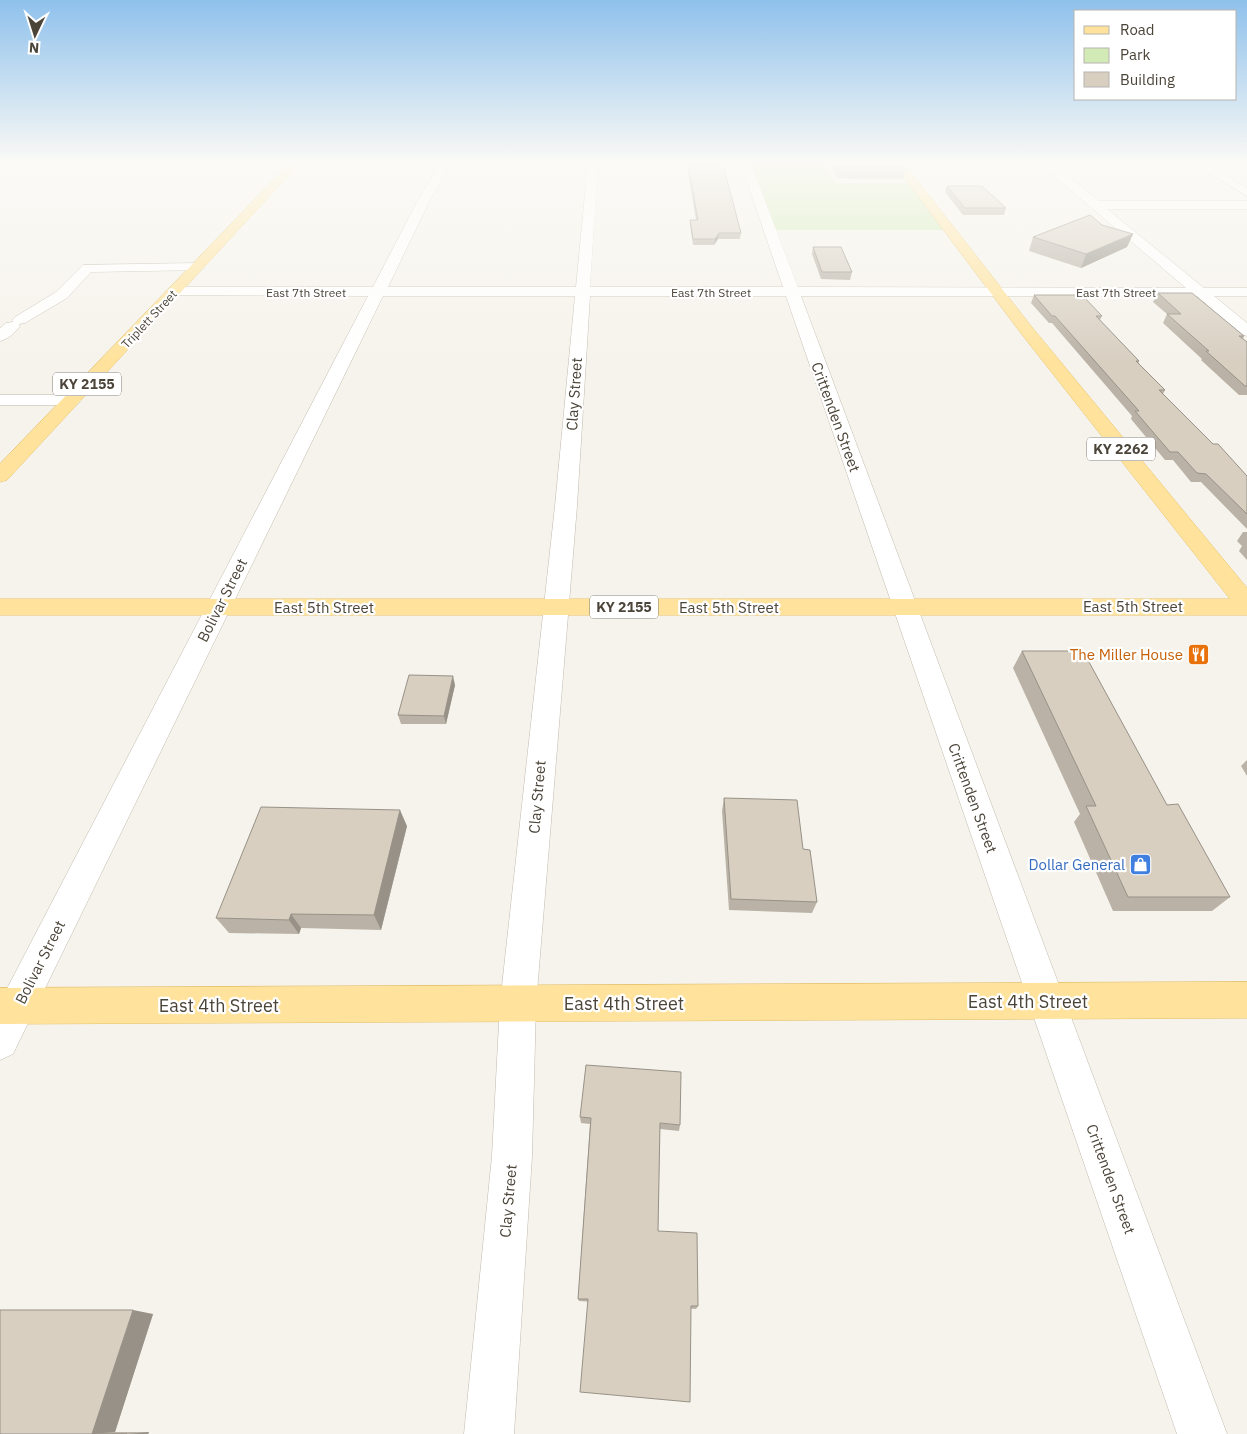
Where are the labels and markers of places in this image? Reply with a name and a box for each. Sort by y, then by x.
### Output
restaurant icon: The Miller House [1187,642,1211,666]
place label: The Miller House [1070,645,1183,664]
shop icon: Dollar General [1129,852,1153,876]
place label: Dollar General [1028,855,1125,874]

